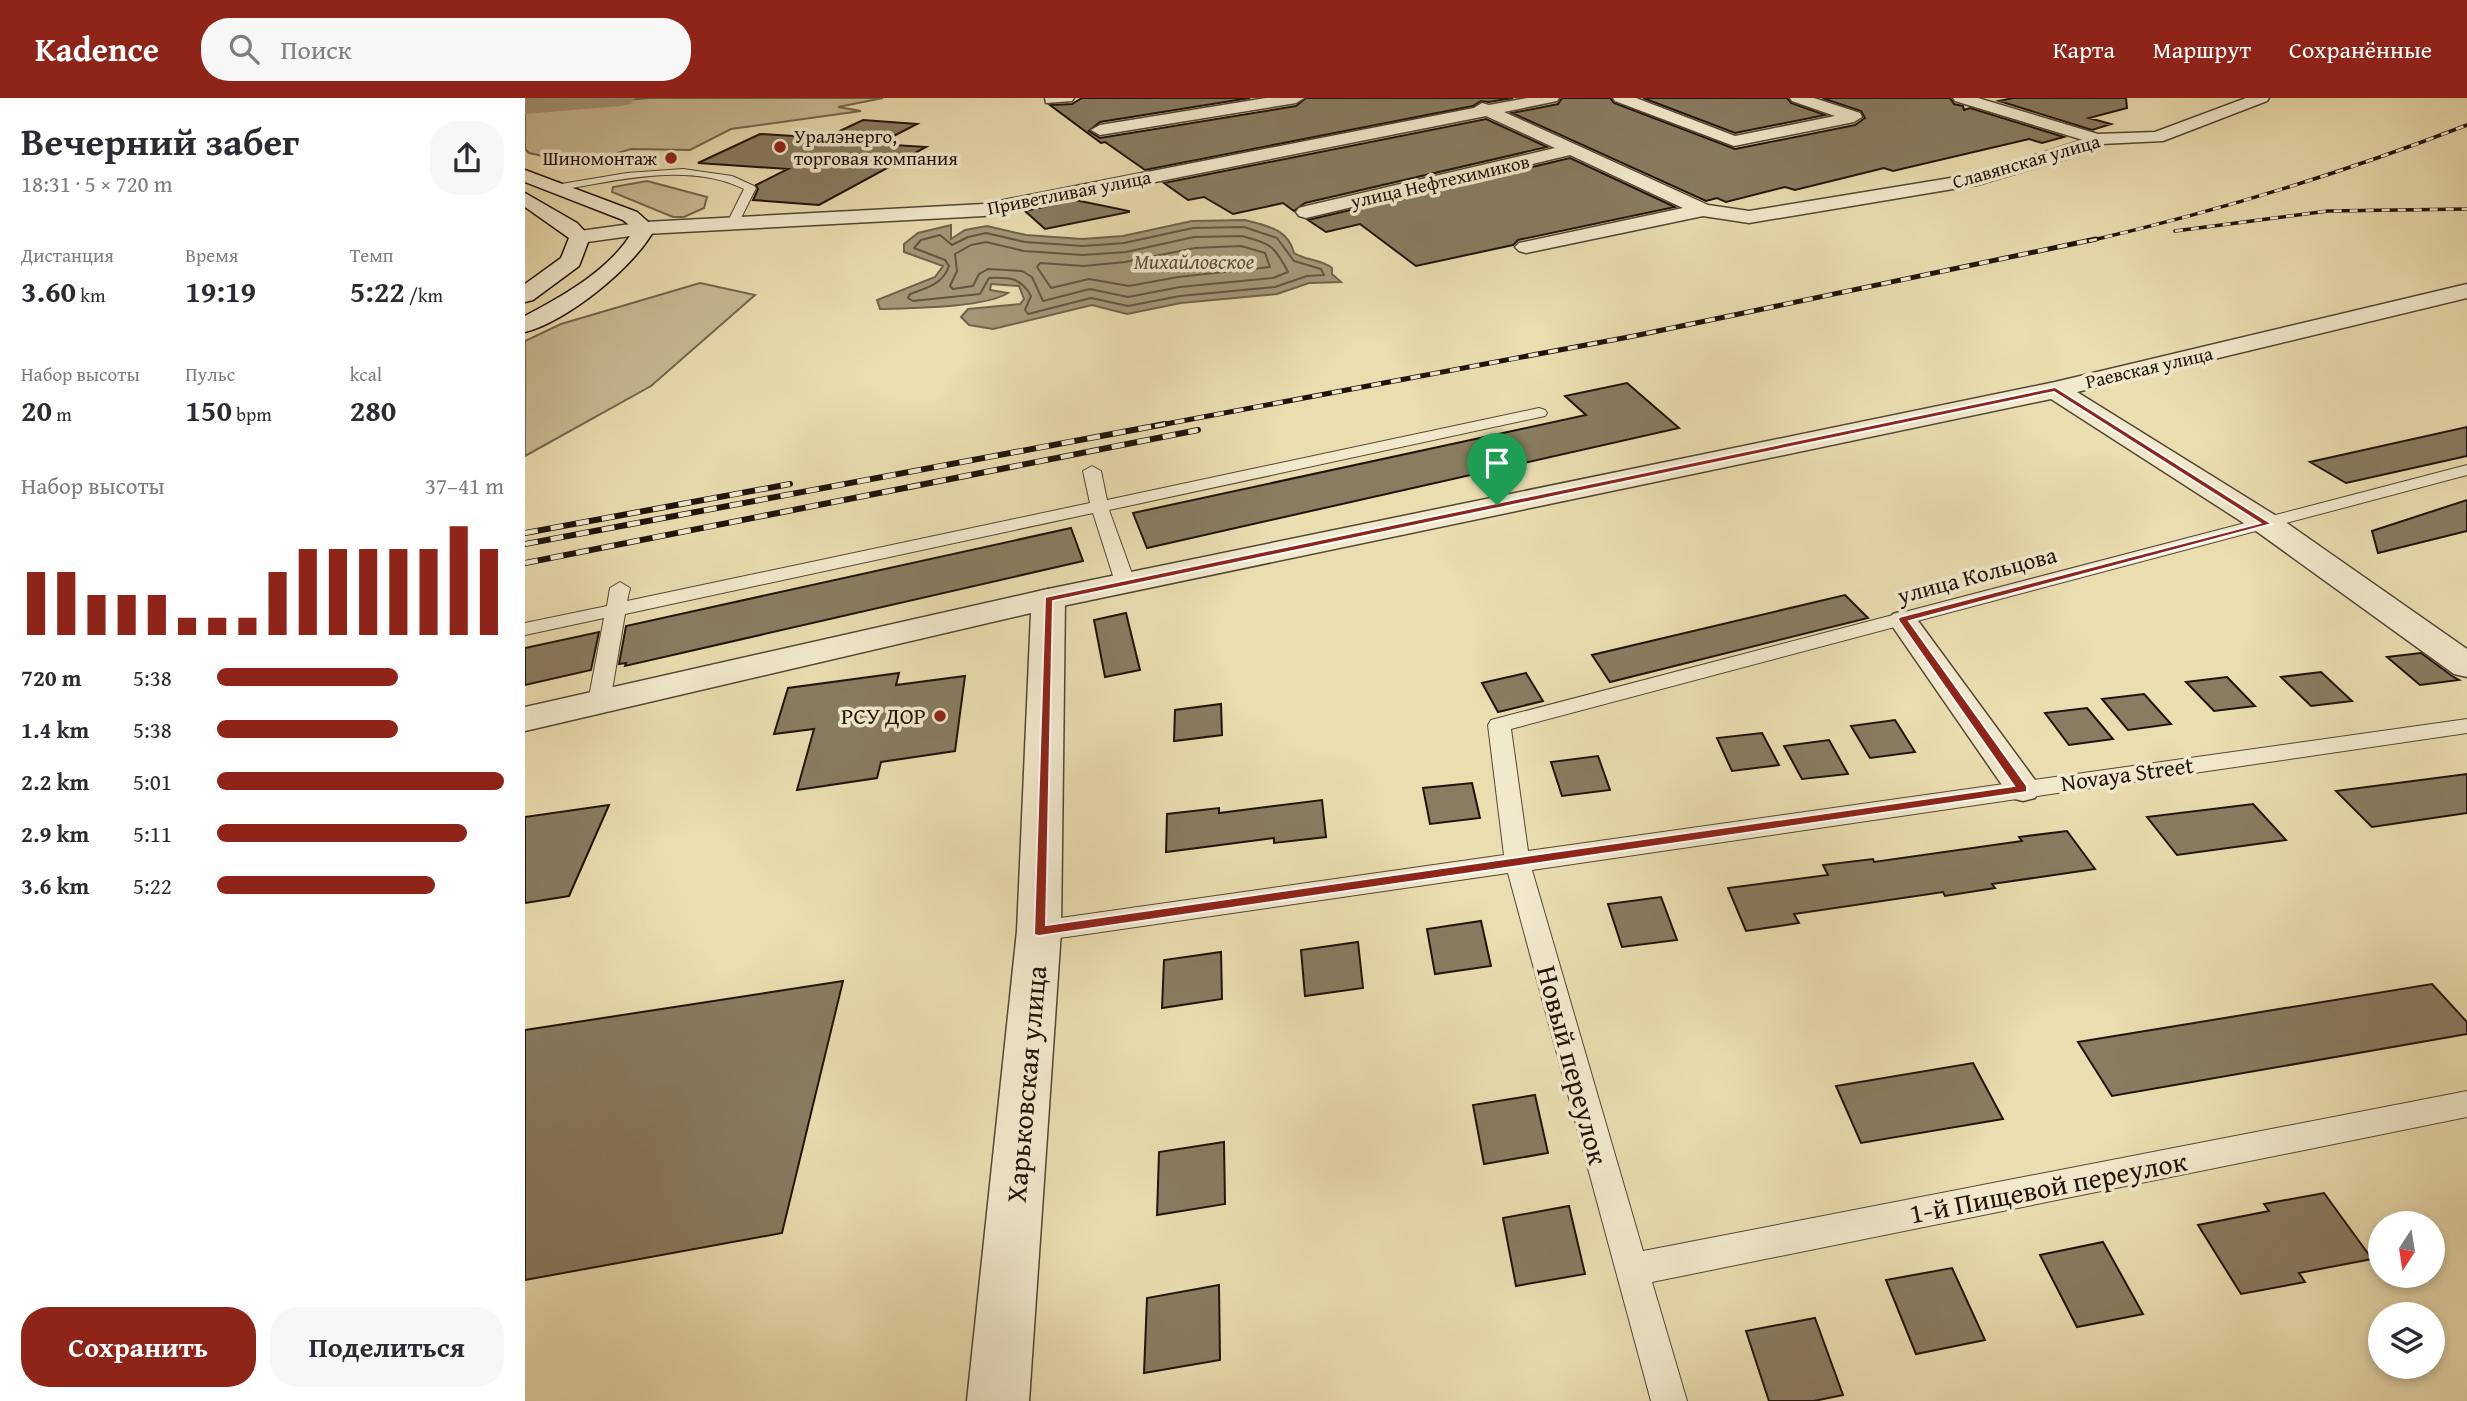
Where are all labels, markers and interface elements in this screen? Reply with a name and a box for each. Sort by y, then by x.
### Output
search box [201,18,691,81]
text: Kadence [35,25,159,73]
icon: search [225,30,263,68]
text: Поиск [281,30,351,69]
text: Карта [2053,32,2115,67]
text: Маршрут [2153,32,2251,67]
text: Сохранённые [2289,32,2432,67]
text: Вечерний забег [21,113,299,169]
button: share [430,121,504,195]
place label: Уралэнерго, торговая компания [794,122,958,172]
street label: Славянская улица [1949,127,2103,195]
marker: Уралэнерго, торговая компания [772,139,788,155]
place label: Шиномонтаж [543,144,657,172]
street label: улица Нефтехимиков [1347,147,1532,215]
marker: Шиномонтаж [663,150,679,166]
street label: Приветливая улица [985,162,1153,222]
text: 18:31 · 5 × 720 m [21,167,173,200]
text: Дистанция [21,241,114,269]
text: Время [185,241,238,269]
text: Темп [350,241,394,269]
water label: Михайловское [1134,246,1254,277]
text: 3.60 [21,269,76,313]
text: 19:19 [185,269,256,313]
text: 5:22 [350,269,405,313]
text: km [76,281,105,309]
text: /km [405,281,443,309]
street label: Раевская улица [2083,339,2215,395]
text: Набор высоты [21,360,140,388]
text: Пульс [185,360,235,388]
text: kcal [350,360,382,388]
text: 20 [21,388,52,432]
text: 150 [185,388,232,432]
text: 280 [350,388,396,432]
text: m [52,400,72,428]
text: bpm [232,400,272,428]
pin [1467,433,1527,505]
icon: arrive [1478,444,1516,482]
text: Набор высоты [21,469,165,502]
text: 37–41 m [425,469,504,502]
street label: улица Кольцова [1893,537,2060,612]
text: 720 m [21,661,82,694]
text: 5:38 [133,661,172,694]
place label: РСУ ДОР [841,699,926,732]
marker: РСУ ДОР [932,708,948,724]
text: 1.4 km [21,713,89,746]
text: 5:38 [133,713,172,746]
street label: Novaya Street [2059,748,2195,799]
text: 2.2 km [21,765,89,798]
text: 5:01 [133,765,172,798]
text: 2.9 km [21,817,89,850]
text: 5:11 [133,817,172,850]
text: 3.6 km [21,869,89,902]
text: 5:22 [133,869,172,902]
street label: Новый переулок [1527,961,1620,1169]
street label: Харьковская улица [995,963,1056,1204]
street label: 1-й Пищевой переулок [1906,1139,2191,1234]
north arrow [2368,1211,2445,1288]
map controls [2368,1211,2445,1379]
button: layers [2368,1302,2445,1379]
button: Сохранить [21,1307,256,1387]
button: Поделиться [270,1307,504,1387]

